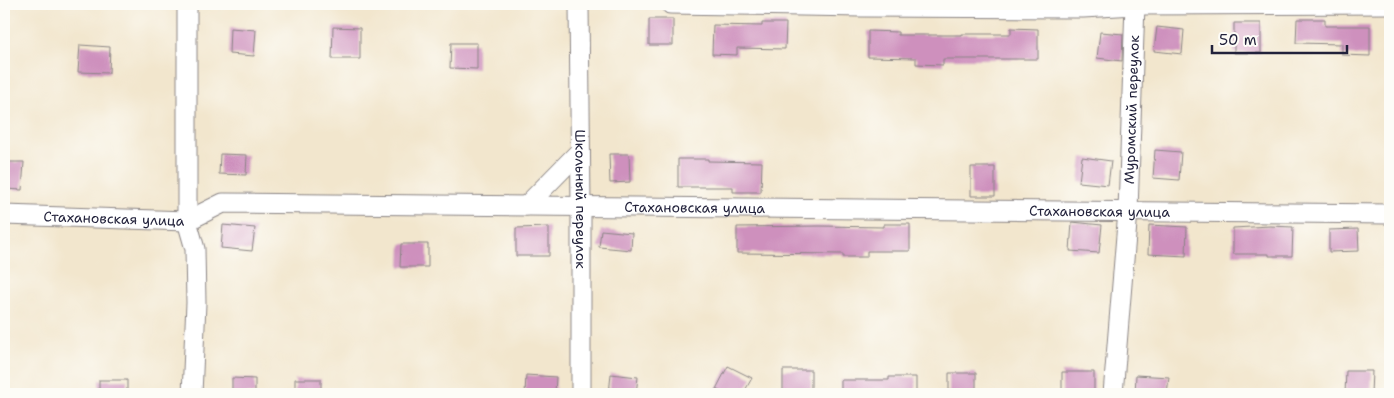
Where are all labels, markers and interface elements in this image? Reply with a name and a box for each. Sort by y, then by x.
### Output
scale bar [1212,22,1346,54]
text: 50 m [1219,30,1257,50]
street label: Муромский переулок [1120,34,1143,184]
street label: Школьный переулок [571,129,590,269]
street label: Стахановская улица [624,198,765,217]
street label: Стахановская улица [1029,202,1170,221]
street label: Стахановская улица [43,207,185,230]

